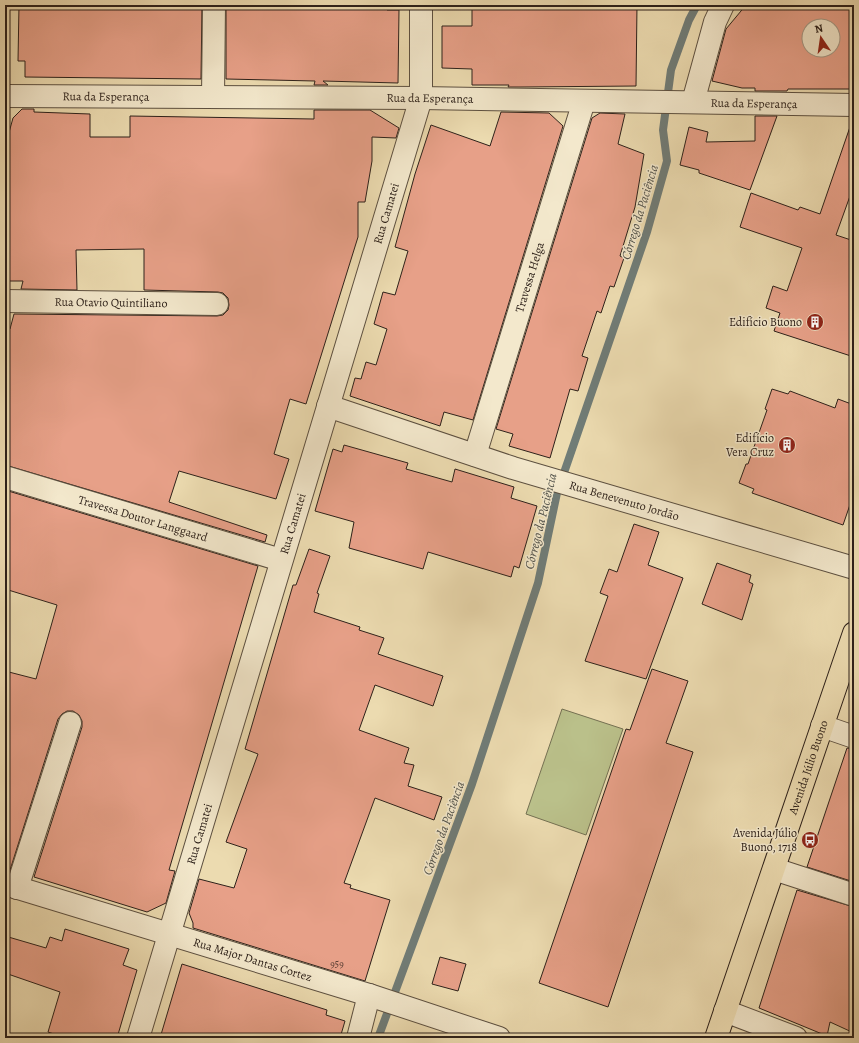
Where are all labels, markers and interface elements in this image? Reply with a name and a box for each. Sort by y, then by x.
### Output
north arrow [801,18,841,58]
text: N [813,21,824,37]
street label: Rua da Esperança [63,88,150,105]
street label: Rua da Esperança [387,90,474,107]
street label: Rua da Esperança [710,95,798,112]
water label: Córrego da Paciência [617,163,662,262]
street label: Rua Camatei [369,181,403,246]
street label: Travessa Helga [511,240,548,314]
street label: Rua Otavio Quintiliano [54,294,168,311]
building icon: Edifício Buono [805,312,825,332]
place label: Edifício Buono [729,314,802,330]
place label: Edifício Vera Cruz [725,430,774,460]
building icon: Edifício Vera Cruz [777,435,797,455]
water label: Córrego da Paciência [520,471,561,571]
street label: Rua Benevenuto Jordão [567,477,681,524]
street label: Travessa Doutor Langgaard [76,491,210,546]
street label: Rua Camatei [276,491,310,556]
street label: Avenida Júlio Buono [784,718,832,818]
water label: Córrego da Paciência [419,779,468,877]
street label: Rua Camatei [183,802,216,866]
place label: Avenida Júlio Buono, 1718 [732,825,797,855]
bus stop icon: Avenida Júlio Buono, 1718 [800,830,820,850]
street label: Rua Major Dantas Cortez [191,934,314,985]
house number: 959 [330,957,344,970]

